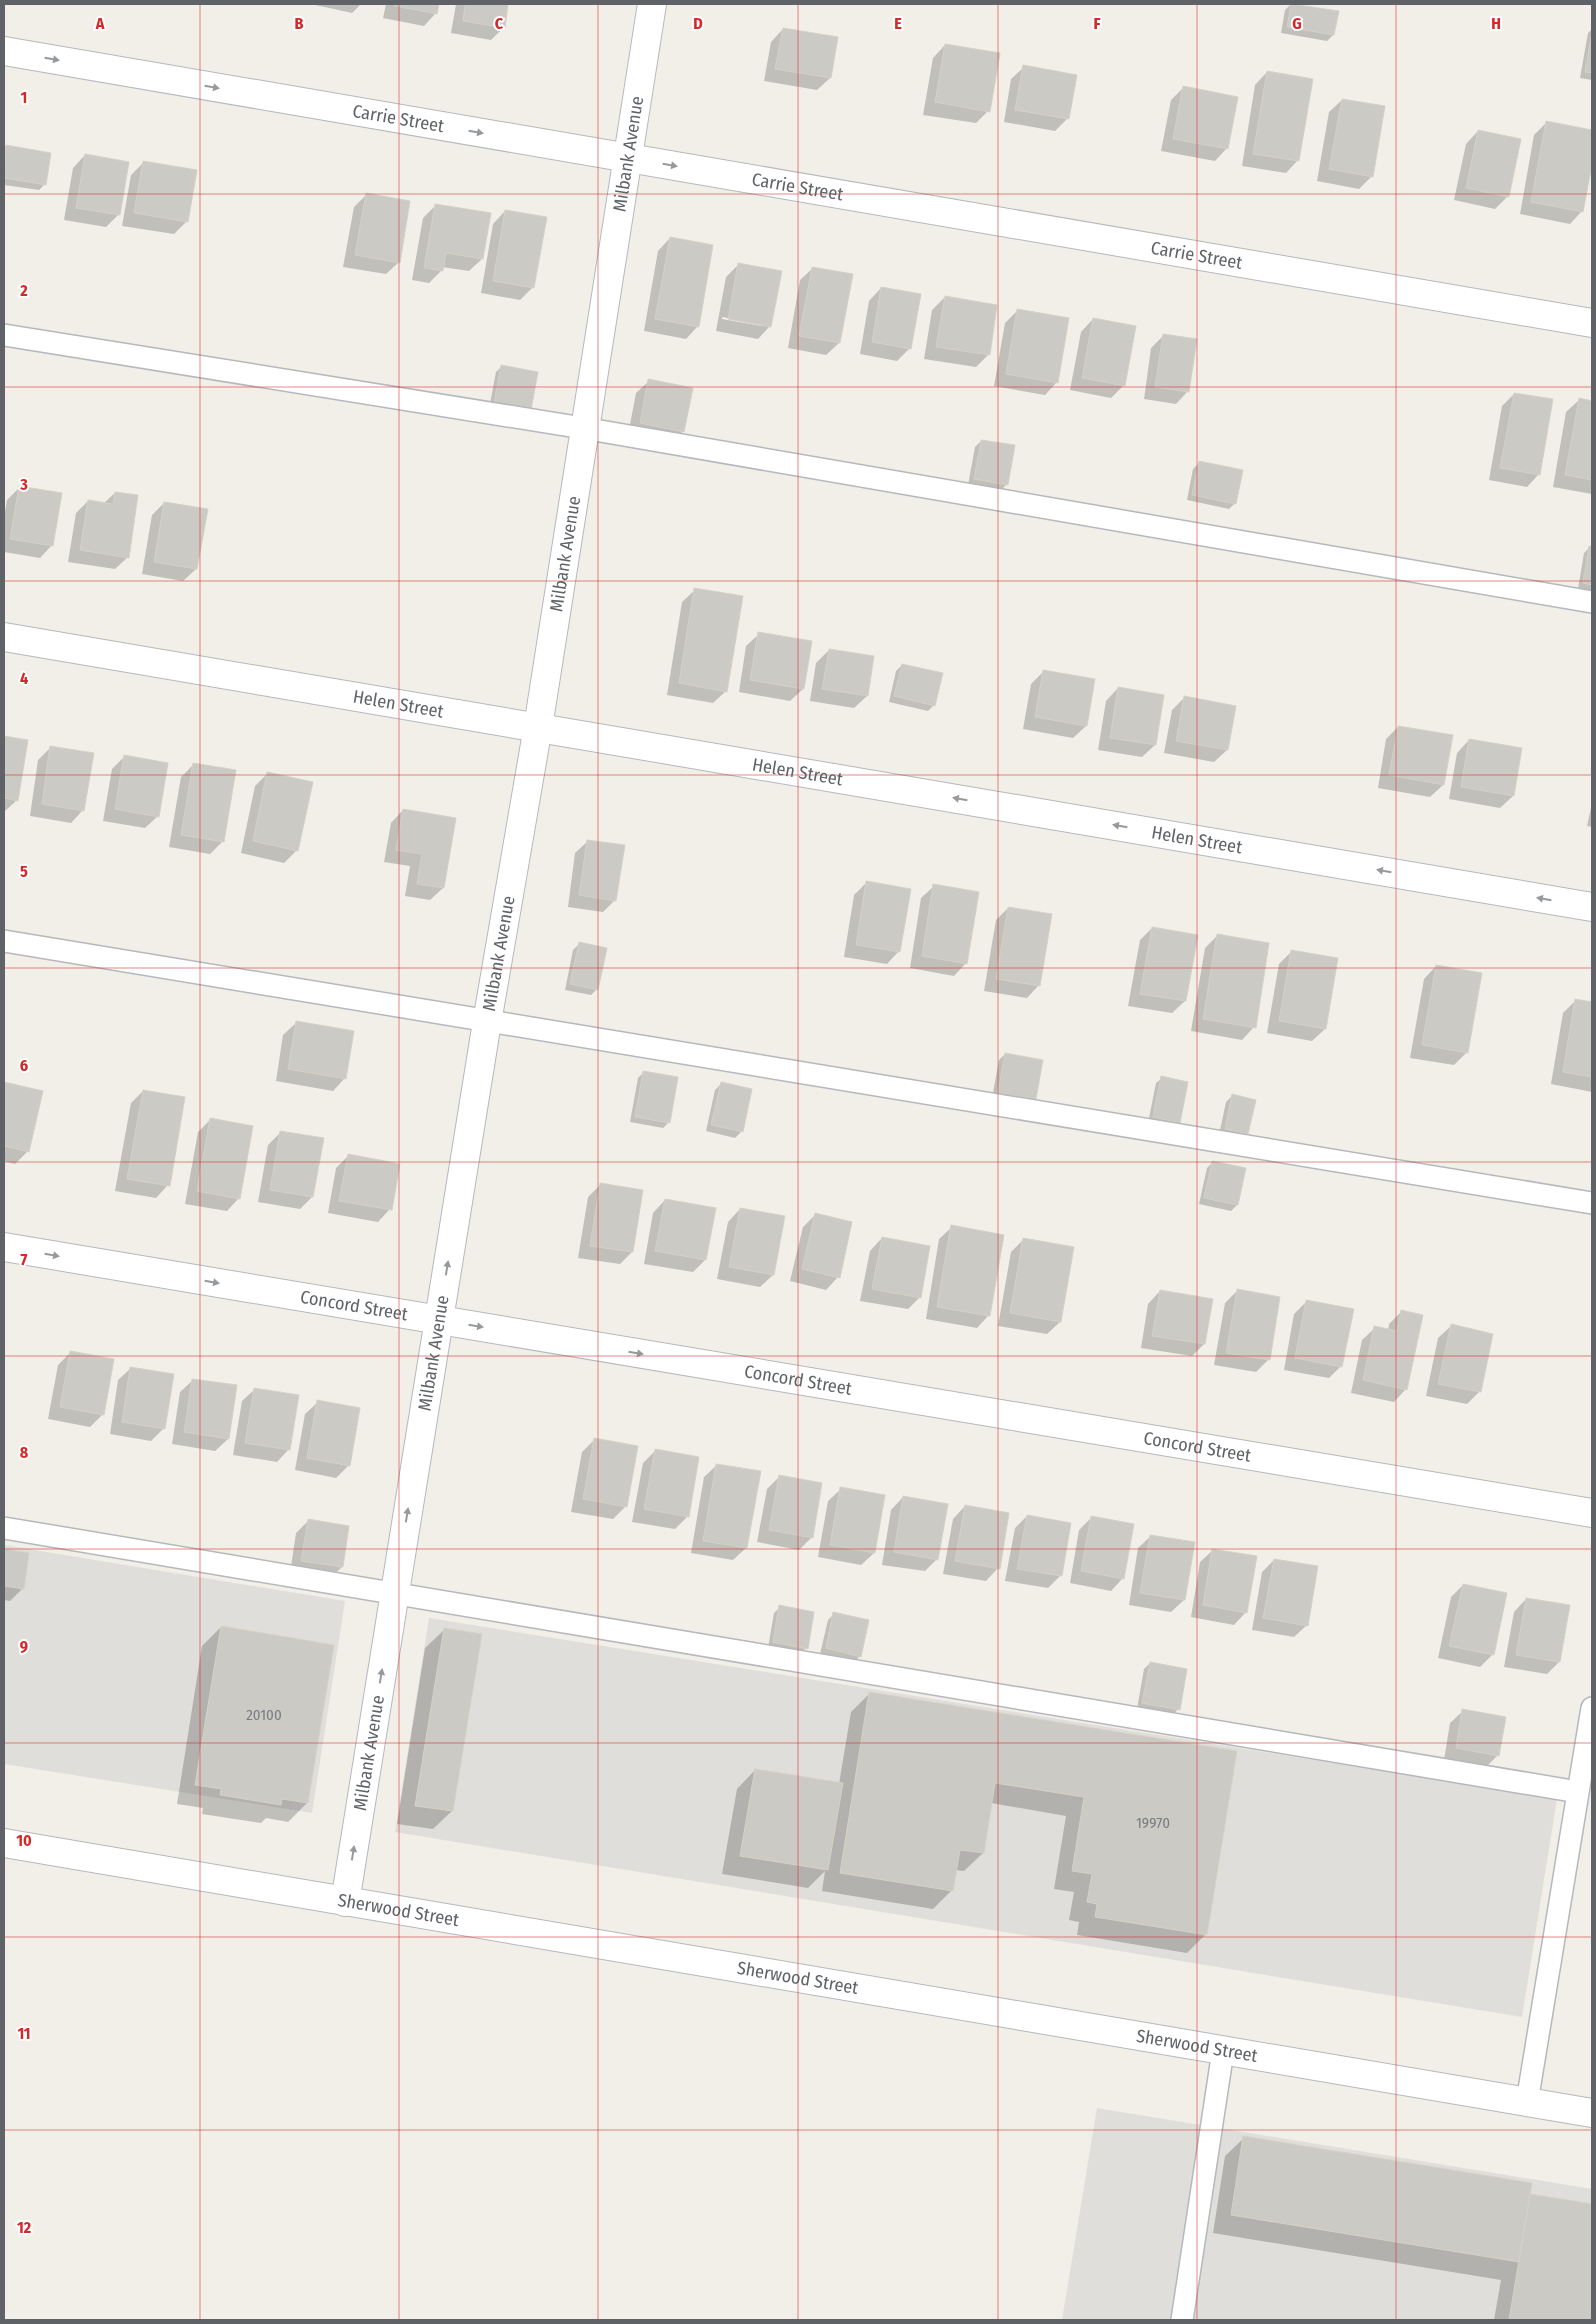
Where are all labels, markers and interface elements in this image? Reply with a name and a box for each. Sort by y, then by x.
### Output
text: A [95,14,105,33]
text: B [295,14,304,33]
text: C [495,14,504,33]
text: D [693,14,703,33]
text: E [894,14,902,33]
text: F [1093,14,1101,33]
text: G [1292,14,1302,33]
text: H [1491,14,1501,33]
one-way arrow [44,56,60,64]
one-way arrow [204,83,220,91]
text: 1 [21,88,27,107]
street label: Milbank Avenue [608,94,648,213]
street label: Carrie Street [351,100,446,137]
one-way arrow [468,128,484,136]
one-way arrow [663,162,679,170]
street label: Carrie Street [750,168,845,206]
street label: Carrie Street [1149,237,1244,274]
text: 2 [19,281,28,300]
text: 3 [19,475,28,494]
street label: Milbank Avenue [545,494,585,613]
text: 4 [20,669,28,688]
street label: Helen Street [351,686,445,723]
street label: Helen Street [751,753,845,790]
one-way arrow [952,795,968,803]
street label: Helen Street [1150,821,1244,858]
one-way arrow [1112,822,1128,830]
text: 5 [20,862,28,881]
one-way arrow [1376,867,1392,875]
street label: Milbank Avenue [478,894,520,1013]
one-way arrow [1536,894,1552,902]
text: 6 [20,1056,28,1075]
text: 7 [21,1250,28,1269]
one-way arrow [44,1251,60,1259]
one-way arrow [443,1260,451,1276]
one-way arrow [204,1278,220,1286]
street label: Concord Street [299,1286,410,1325]
street label: Milbank Avenue [413,1294,454,1412]
one-way arrow [468,1322,484,1330]
one-way arrow [629,1349,645,1357]
street label: Concord Street [743,1360,853,1400]
street label: Concord Street [1142,1427,1253,1467]
text: 8 [20,1443,29,1462]
one-way arrow [403,1507,411,1523]
text: 9 [20,1637,28,1656]
one-way arrow [378,1667,386,1683]
street label: Milbank Avenue [349,1694,389,1812]
house number: 20100 [246,1706,282,1724]
house number: 19970 [1136,1814,1170,1832]
text: 10 [16,1831,32,1850]
one-way arrow [349,1845,357,1861]
street label: Sherwood Street [336,1889,461,1931]
street label: Sherwood Street [735,1957,860,1999]
text: 11 [17,2024,31,2043]
street label: Sherwood Street [1135,2025,1259,2067]
text: 12 [17,2218,32,2237]

